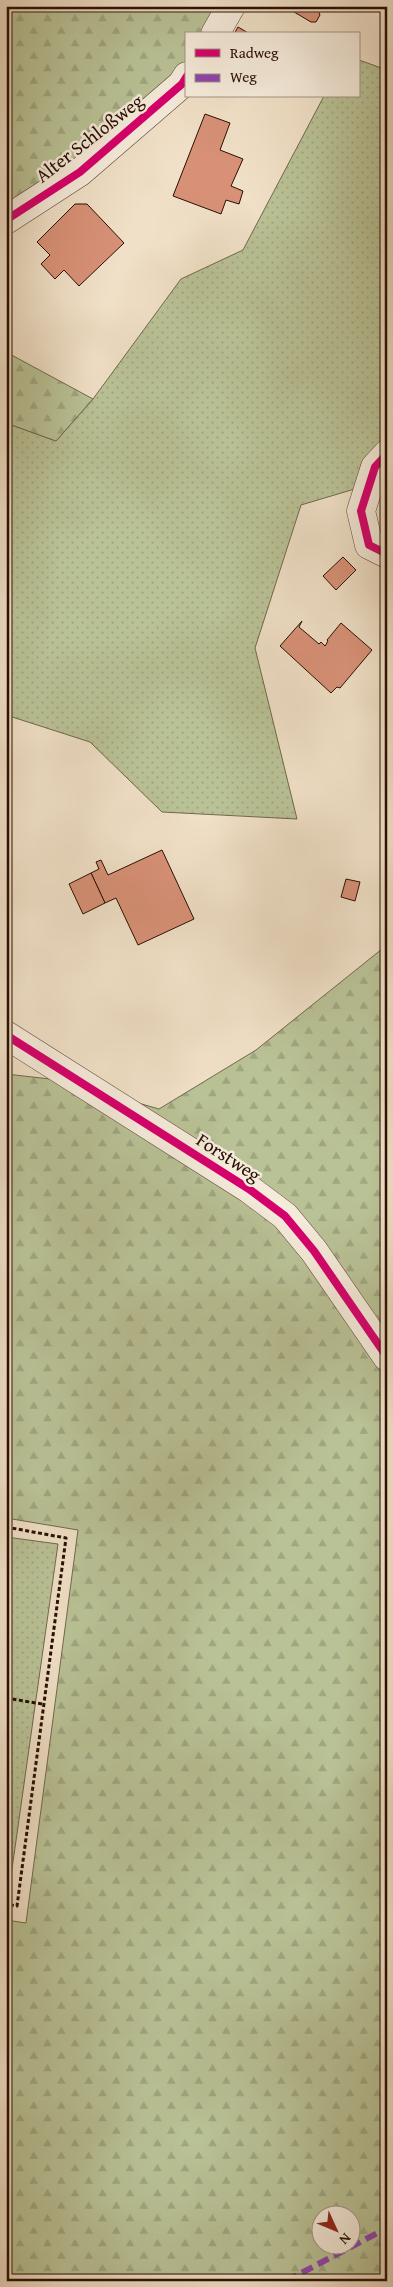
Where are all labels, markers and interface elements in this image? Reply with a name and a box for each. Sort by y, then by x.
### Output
legend [185,32,360,98]
text: Radweg [230,42,279,63]
text: Weg [230,66,257,87]
street label: Alter Schloßweg [29,87,149,189]
street label: Forstweg [191,1126,267,1189]
north arrow [310,2204,360,2254]
text: N [334,2229,356,2250]

